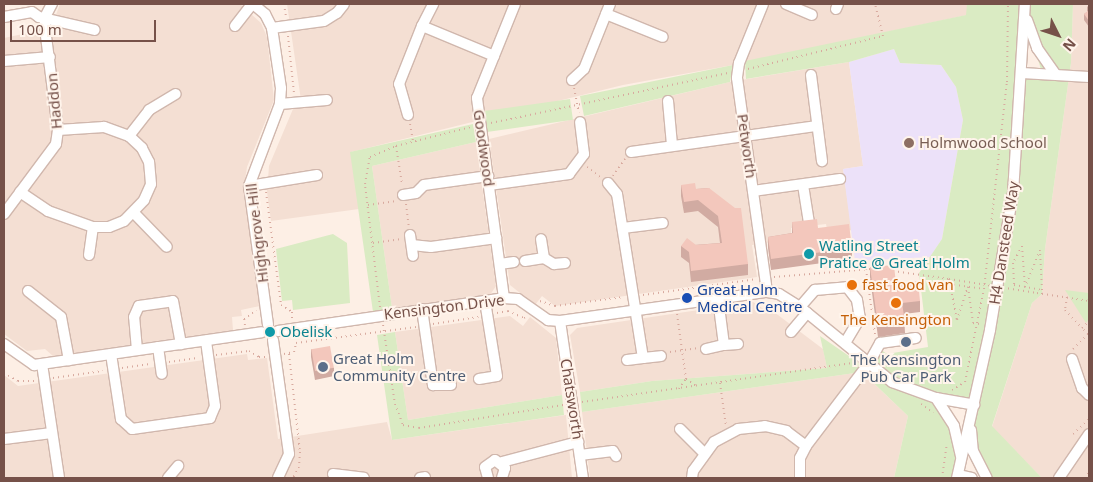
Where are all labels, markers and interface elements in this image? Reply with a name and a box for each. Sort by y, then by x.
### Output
scale bar [12,10,159,42]
north arrow [1033,10,1083,60]
text: 100 m [18,19,62,39]
text: N [1059,35,1081,56]
street label: Haddon [43,72,65,130]
street label: Goodwood [470,108,498,188]
street label: Petworth [734,113,760,179]
place label: Holmwood School [919,134,1047,152]
marker: Holmwood School [903,137,915,149]
street label: H4 Dansteed Way [985,180,1023,306]
street label: Highgrove Hill [242,182,272,284]
place label: Watling Street Pratice @ Great Holm [819,236,970,271]
marker: Watling Street Pratice @ Great Holm [803,248,815,260]
place label: fast food van [862,276,954,294]
marker: fast food van [846,279,858,291]
place label: Great Holm Medical Centre [697,280,803,315]
street label: Kensington Drive [383,291,505,323]
marker: Great Holm Medical Centre [681,292,693,304]
marker: The Kensington [890,297,902,309]
place label: The Kensington [841,311,951,329]
place label: Obelisk [280,323,332,341]
marker: Obelisk [264,326,276,338]
marker: The Kensington Pub Car Park [900,336,912,348]
place label: Great Holm Community Centre [333,349,466,384]
place label: The Kensington Pub Car Park [851,350,961,385]
street label: Chatsworth [557,357,587,441]
marker: Great Holm Community Centre [317,361,329,373]

